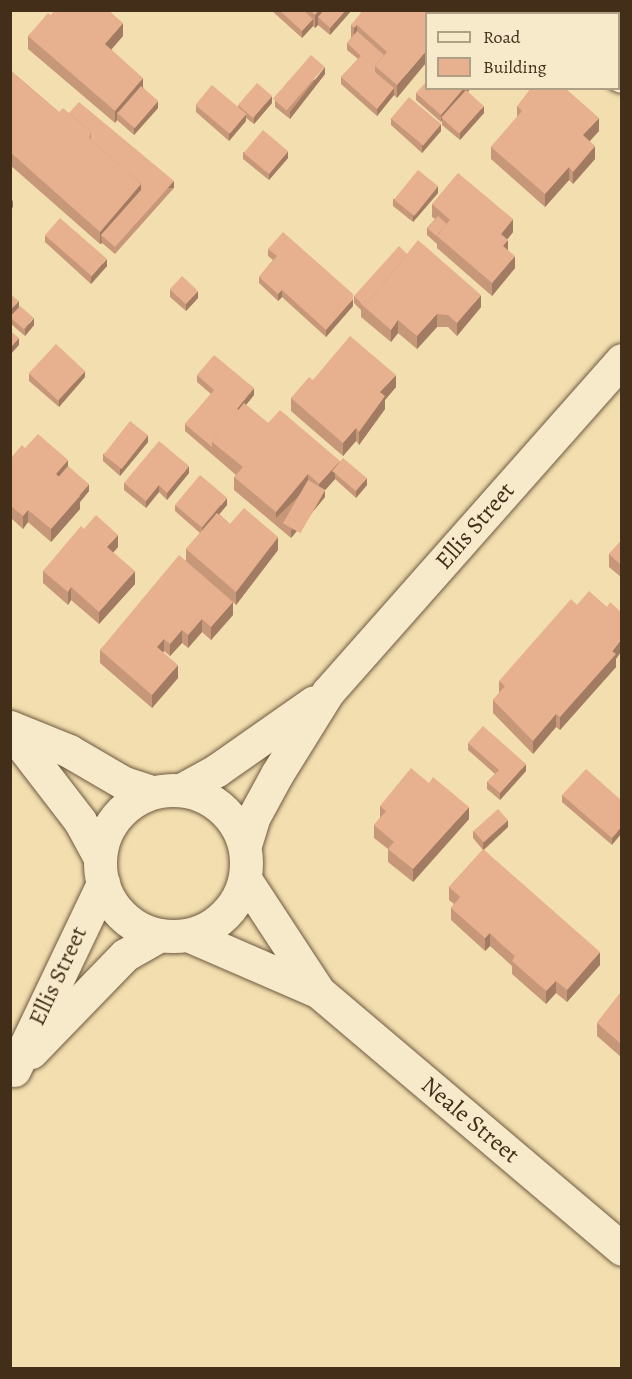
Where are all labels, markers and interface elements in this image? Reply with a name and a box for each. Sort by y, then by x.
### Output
legend [425,12,620,90]
text: Road [483,25,520,49]
text: Building [483,55,547,79]
street label: Ellis Street [429,477,521,575]
street label: Ellis Street [23,922,93,1030]
street label: Neale Street [415,1071,525,1169]

